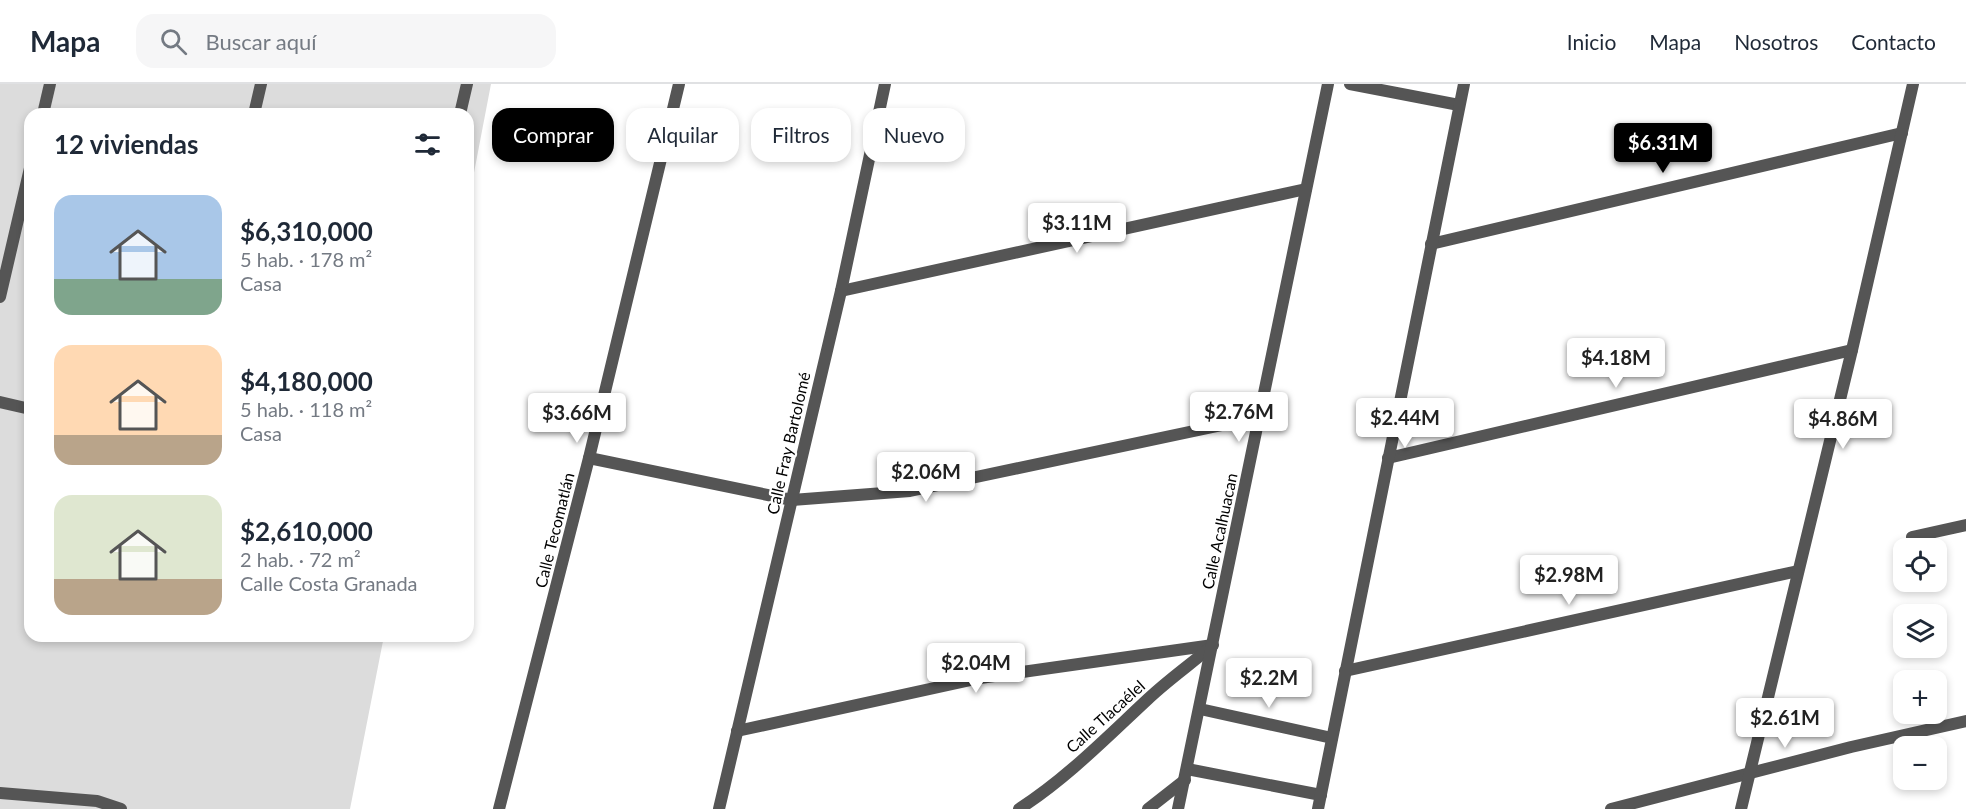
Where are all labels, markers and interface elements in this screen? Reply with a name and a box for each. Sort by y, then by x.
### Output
search box [136,14,556,68]
text: Mapa [30,24,100,58]
icon: search [157,25,190,58]
text: Buscar aquí [205,28,317,55]
text: Inicio [1567,29,1616,54]
text: Mapa [1649,29,1701,54]
text: Nosotros [1734,29,1818,54]
text: Contacto [1851,29,1936,54]
chip: Comprar [492,108,614,162]
chip: Alquilar [626,108,739,162]
chip: Filtros [751,108,851,162]
chip: Nuevo [863,108,965,162]
pin: $6.31M [1614,123,1712,174]
text: 12 viviendas [54,128,198,160]
icon: filters [411,128,444,161]
text: $6.31M [1628,130,1698,154]
pin: $3.11M [1028,203,1126,254]
text: $3.11M [1042,210,1112,234]
text: $6,310,000 [240,215,373,247]
icon: home [102,219,174,291]
text: 5 hab. · 178 m² [240,247,372,271]
text: Casa [240,271,282,295]
pin: $4.18M [1567,338,1665,389]
text: $4.18M [1581,345,1651,369]
text: $4,180,000 [240,365,373,397]
icon: home [102,369,174,441]
street label: Calle Fray Bartolomé [762,370,814,516]
pin: $2.76M [1190,392,1288,443]
pin: $3.66M [528,393,626,444]
text: 5 hab. · 118 m² [240,397,372,421]
pin: $2.44M [1356,398,1454,449]
text: $2.76M [1204,399,1274,423]
pin: $4.86M [1794,399,1892,450]
text: $3.66M [542,400,612,424]
text: $2.44M [1370,405,1440,429]
text: $4.86M [1808,406,1878,430]
text: Casa [240,421,282,445]
pin: $2.06M [877,452,975,503]
text: $2.06M [891,459,961,483]
street label: Calle Tecomatlán [530,470,578,590]
street label: Calle Acalhuacan [1197,471,1241,591]
text: $2,610,000 [240,515,373,547]
icon: home [102,519,174,591]
map controls [1893,538,1947,790]
button: locate [1893,538,1947,592]
text: 2 hab. · 72 m² [240,547,361,571]
pin: $2.98M [1520,555,1618,606]
text: $2.98M [1534,562,1604,586]
text: Calle Costa Granada [240,571,418,595]
button: layers [1893,604,1947,658]
pin: $2.04M [927,643,1025,694]
text: $2.04M [941,650,1011,674]
pin: $2.2M [1227,658,1311,709]
text: $2.2M [1240,665,1298,689]
button: + [1893,670,1947,724]
street label: Calle Tlacaélel [1062,676,1148,756]
pin: $2.61M [1736,698,1834,749]
text: $2.61M [1750,705,1820,729]
button: − [1893,736,1947,790]

